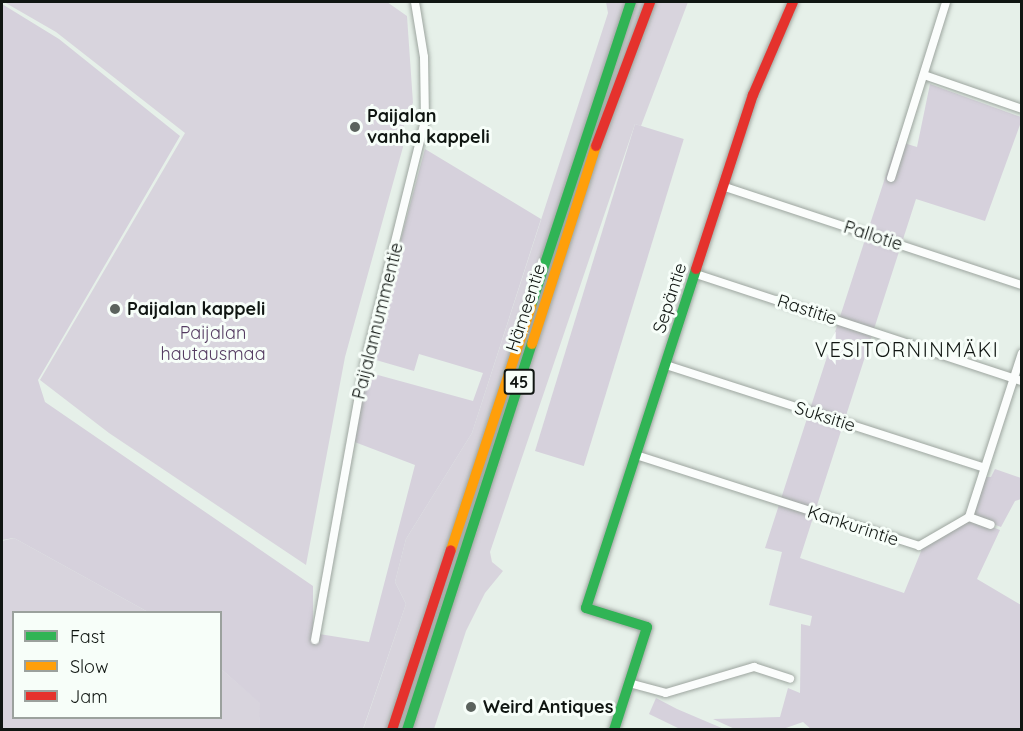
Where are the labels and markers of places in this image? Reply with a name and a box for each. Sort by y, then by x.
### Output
place label: Paijalan vanha kappeli [367,106,490,148]
marker: Paijalan vanha kappeli [348,120,362,134]
place label: Paijalan kappeli [127,298,265,320]
marker: Paijalan kappeli [108,302,122,316]
place label: Weird Antiques [483,696,613,718]
marker: Weird Antiques [464,700,478,714]

